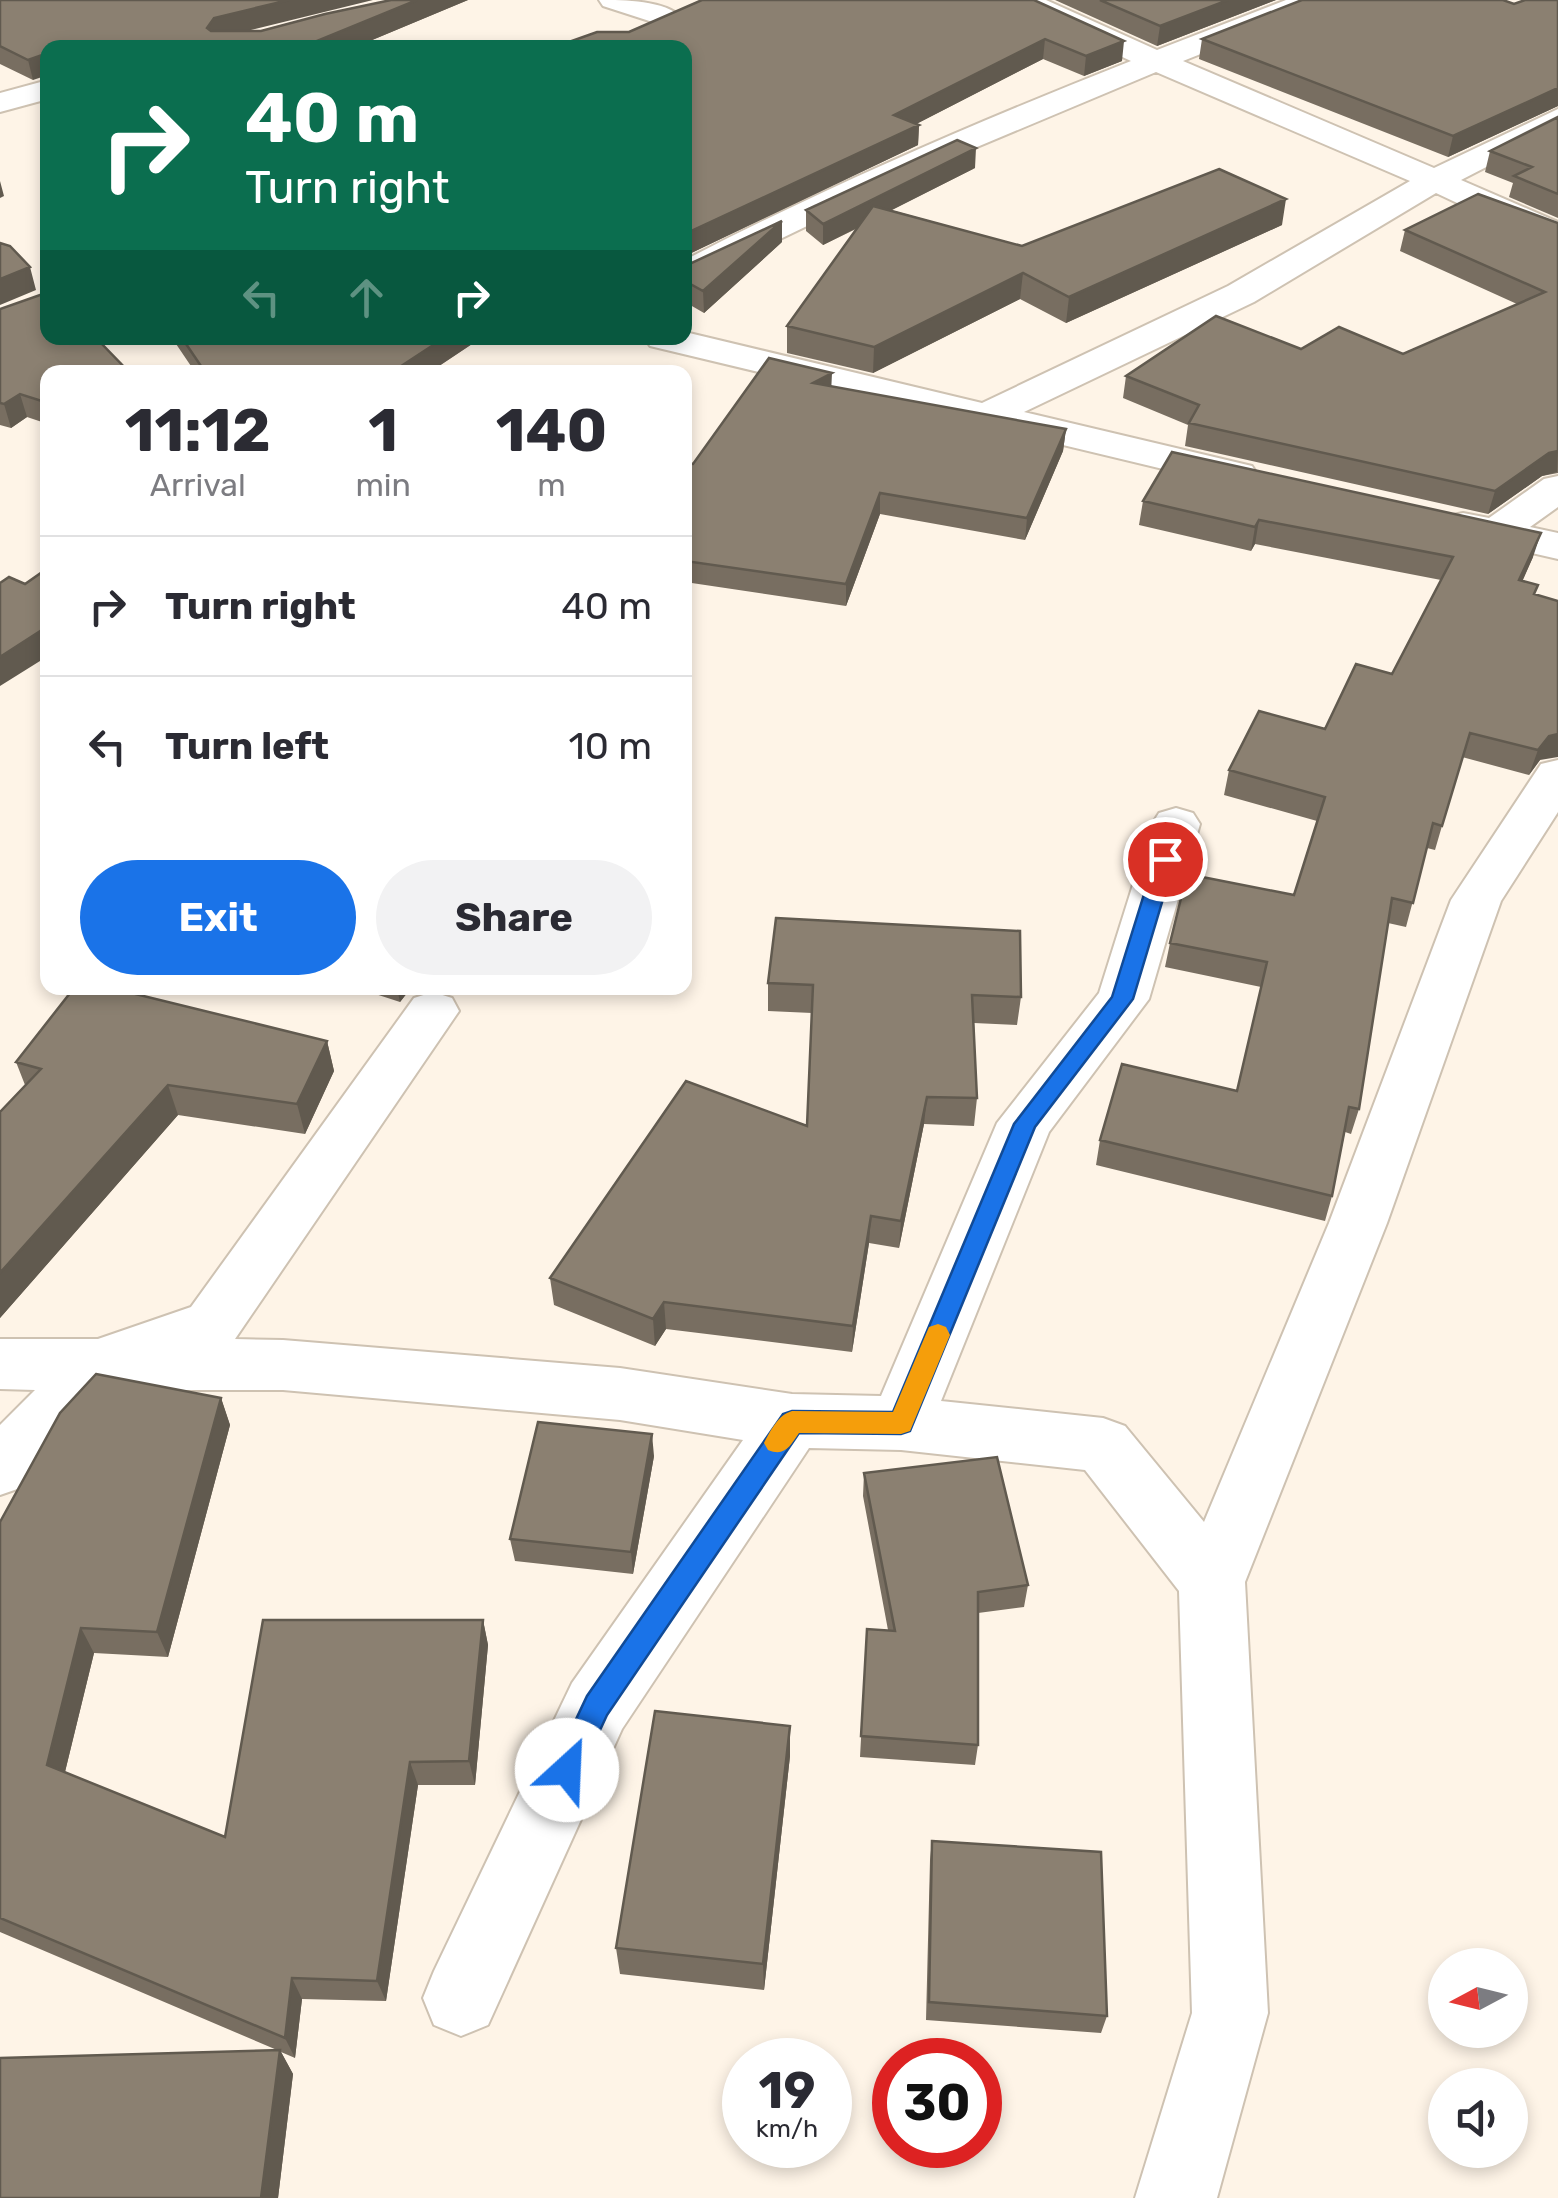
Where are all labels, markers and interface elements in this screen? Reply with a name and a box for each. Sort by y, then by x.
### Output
text: 40 m [245,77,419,160]
icon: right [80,80,210,210]
text: Turn right [245,161,449,214]
icon: left [234,270,289,325]
icon: ahead [339,270,394,325]
icon: right [444,270,499,325]
text: 11:12 [125,395,271,466]
text: 1 [368,395,398,466]
text: 140 [496,395,607,466]
text: Arrival [150,466,246,504]
text: min [355,466,411,504]
text: m [537,466,566,504]
icon: right [80,579,135,634]
text: Turn right [165,583,356,629]
text: 40 m [561,583,652,629]
icon: left [80,719,135,774]
text: Turn left [165,723,329,769]
text: 10 m [569,723,652,769]
pin [1123,817,1208,902]
icon: arrive [1138,832,1193,887]
button: Exit [80,860,356,975]
button: Share [376,860,652,975]
position arrow [515,1718,619,1822]
north arrow [1428,1948,1528,2048]
map controls [1428,1948,1528,2168]
speed limit sign: 30 [872,2038,1002,2168]
text: 19 [759,2061,815,2121]
button: sound [1428,2068,1528,2168]
text: km/h [756,2114,818,2143]

